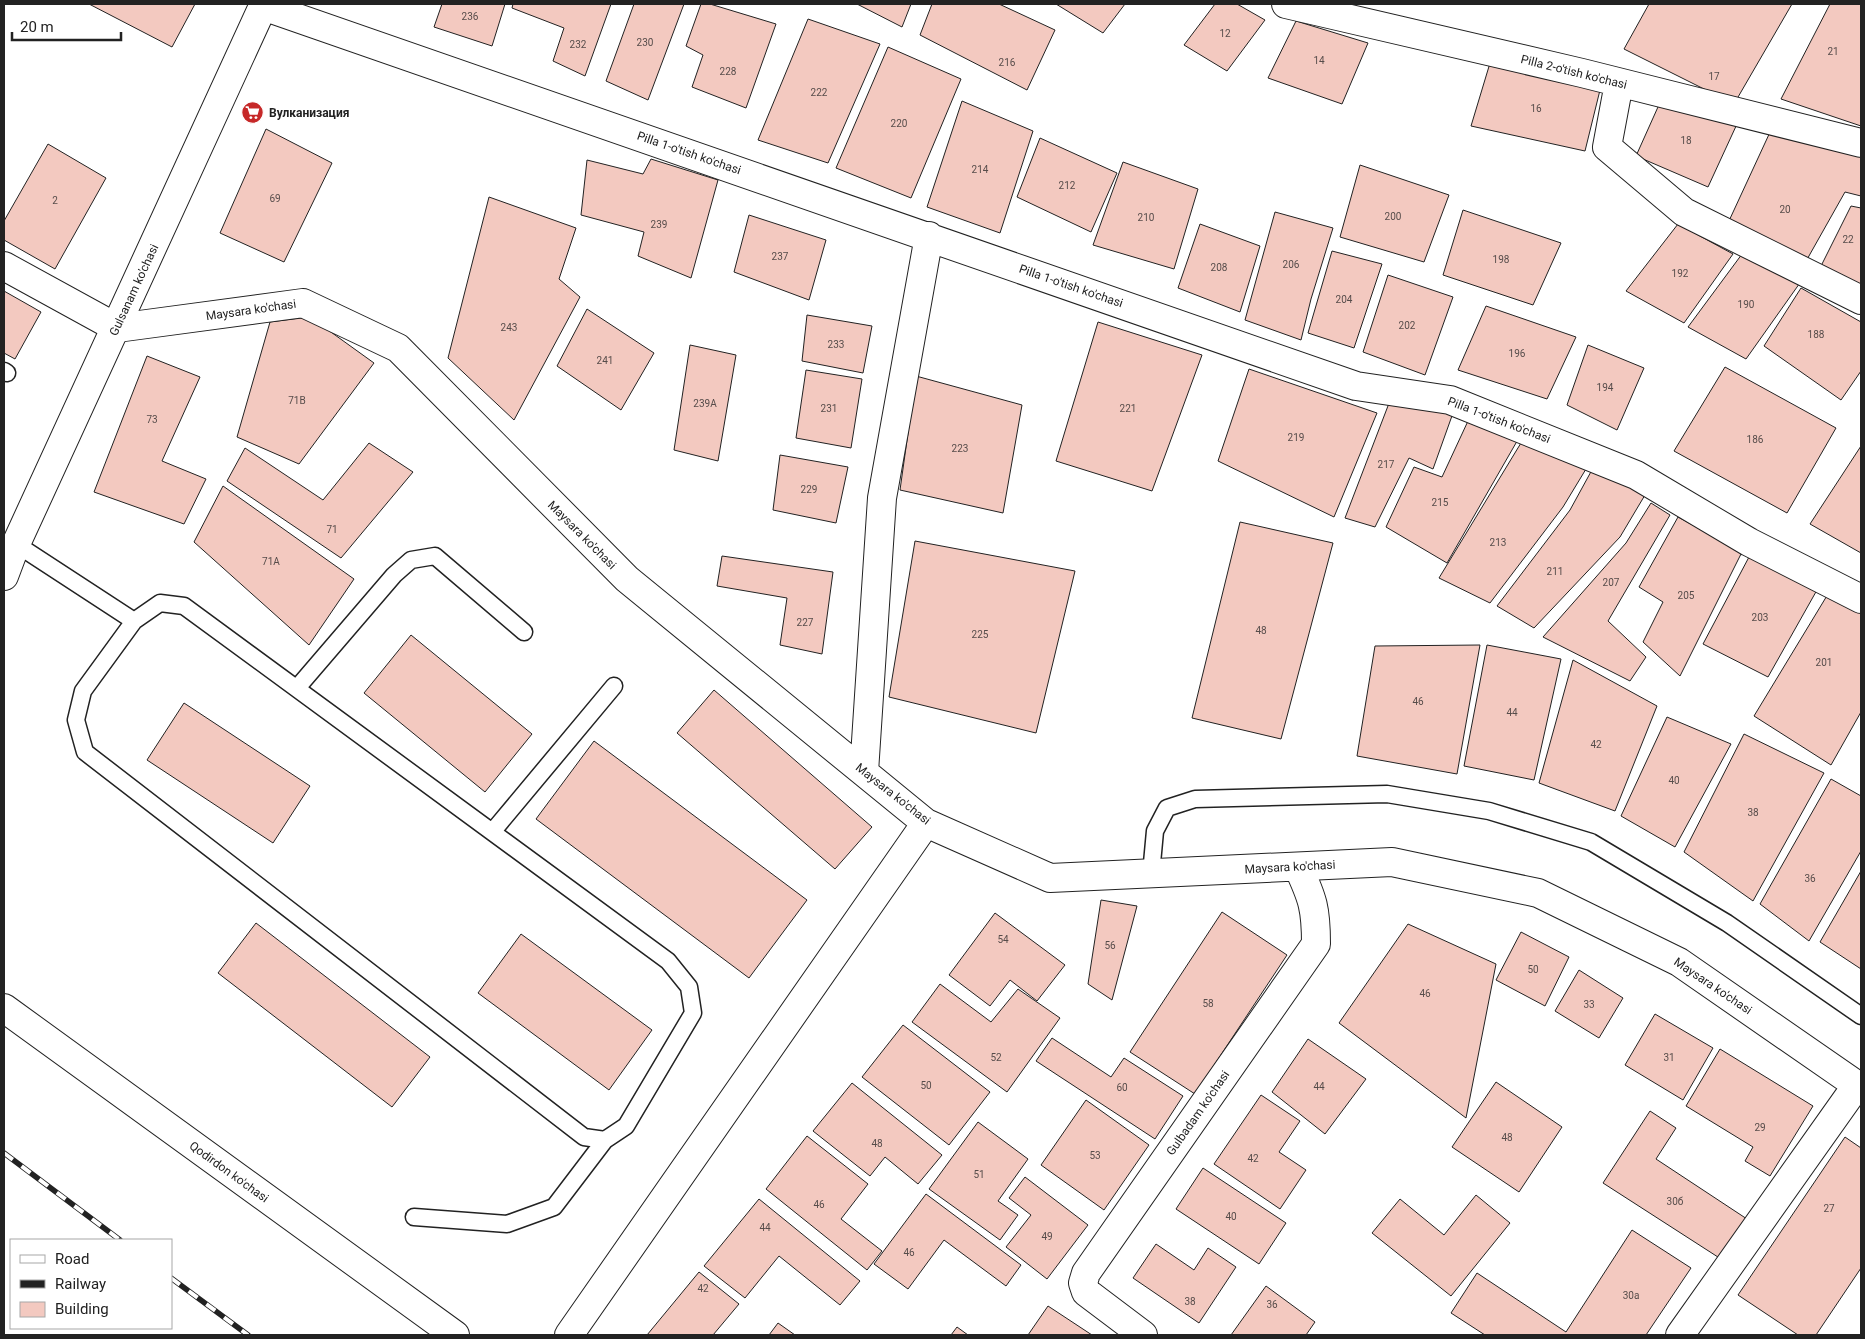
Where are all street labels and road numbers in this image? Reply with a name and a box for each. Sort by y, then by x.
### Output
street label: Pilla 2-o'tish ko'chasi [1519,52,1629,92]
street label: Pilla 1-o'tish ko'chasi [635,129,743,177]
street label: Gulsanam ko'chasi [107,242,161,338]
street label: Pilla 1-o'tish ko'chasi [1017,262,1125,310]
street label: Maysara ko'chasi [205,297,297,323]
street label: Pilla 1-o'tish ko'chasi [1446,394,1552,446]
street label: Maysara ko'chasi [545,498,619,572]
street label: Maysara ko'chasi [853,760,933,828]
street label: Maysara ko'chasi [1244,858,1336,876]
street label: Maysara ko'chasi [1671,955,1755,1017]
street label: Gulbadam ko'chasi [1164,1068,1233,1158]
street label: Qodirdon ko'chasi [187,1139,271,1205]

